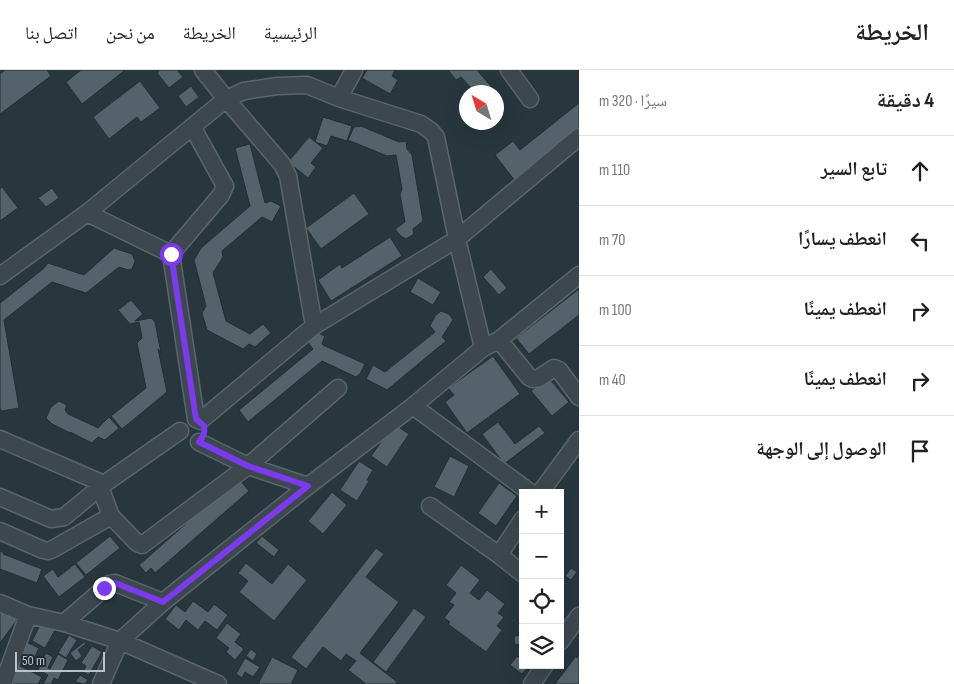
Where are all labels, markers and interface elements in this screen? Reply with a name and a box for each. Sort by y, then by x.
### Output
text: الخريطة [855,18,929,47]
text: اتصل بنا [25,23,78,44]
text: من نحن [106,23,155,44]
text: الخريطة [183,23,236,44]
text: الرئيسية [264,23,317,44]
north arrow [459,85,504,130]
text: 4 دقيقة [877,88,934,113]
text: سيرًا · 320 m [599,92,667,111]
icon: ahead [906,157,934,185]
text: تابع السير [821,158,887,181]
text: 110 m [599,161,630,180]
icon: left [906,227,934,255]
text: انعطف يسارًا [798,228,887,251]
text: 70 m [599,231,625,250]
route start [160,243,183,266]
icon: right [906,297,934,325]
text: انعطف يمينًا [803,298,887,321]
text: 100 m [599,301,632,320]
icon: right [906,367,934,395]
text: انعطف يمينًا [803,368,887,391]
text: 40 m [599,371,626,390]
icon: arrive [906,437,934,465]
text: الوصول إلى الوجهة [756,438,887,461]
map controls [519,489,564,669]
button: + [519,489,564,534]
button: − [519,534,564,579]
route end [93,577,116,600]
button: locate [519,579,564,624]
button: layers [519,624,564,669]
scale bar [15,649,105,672]
text: 50 m [22,652,45,669]

